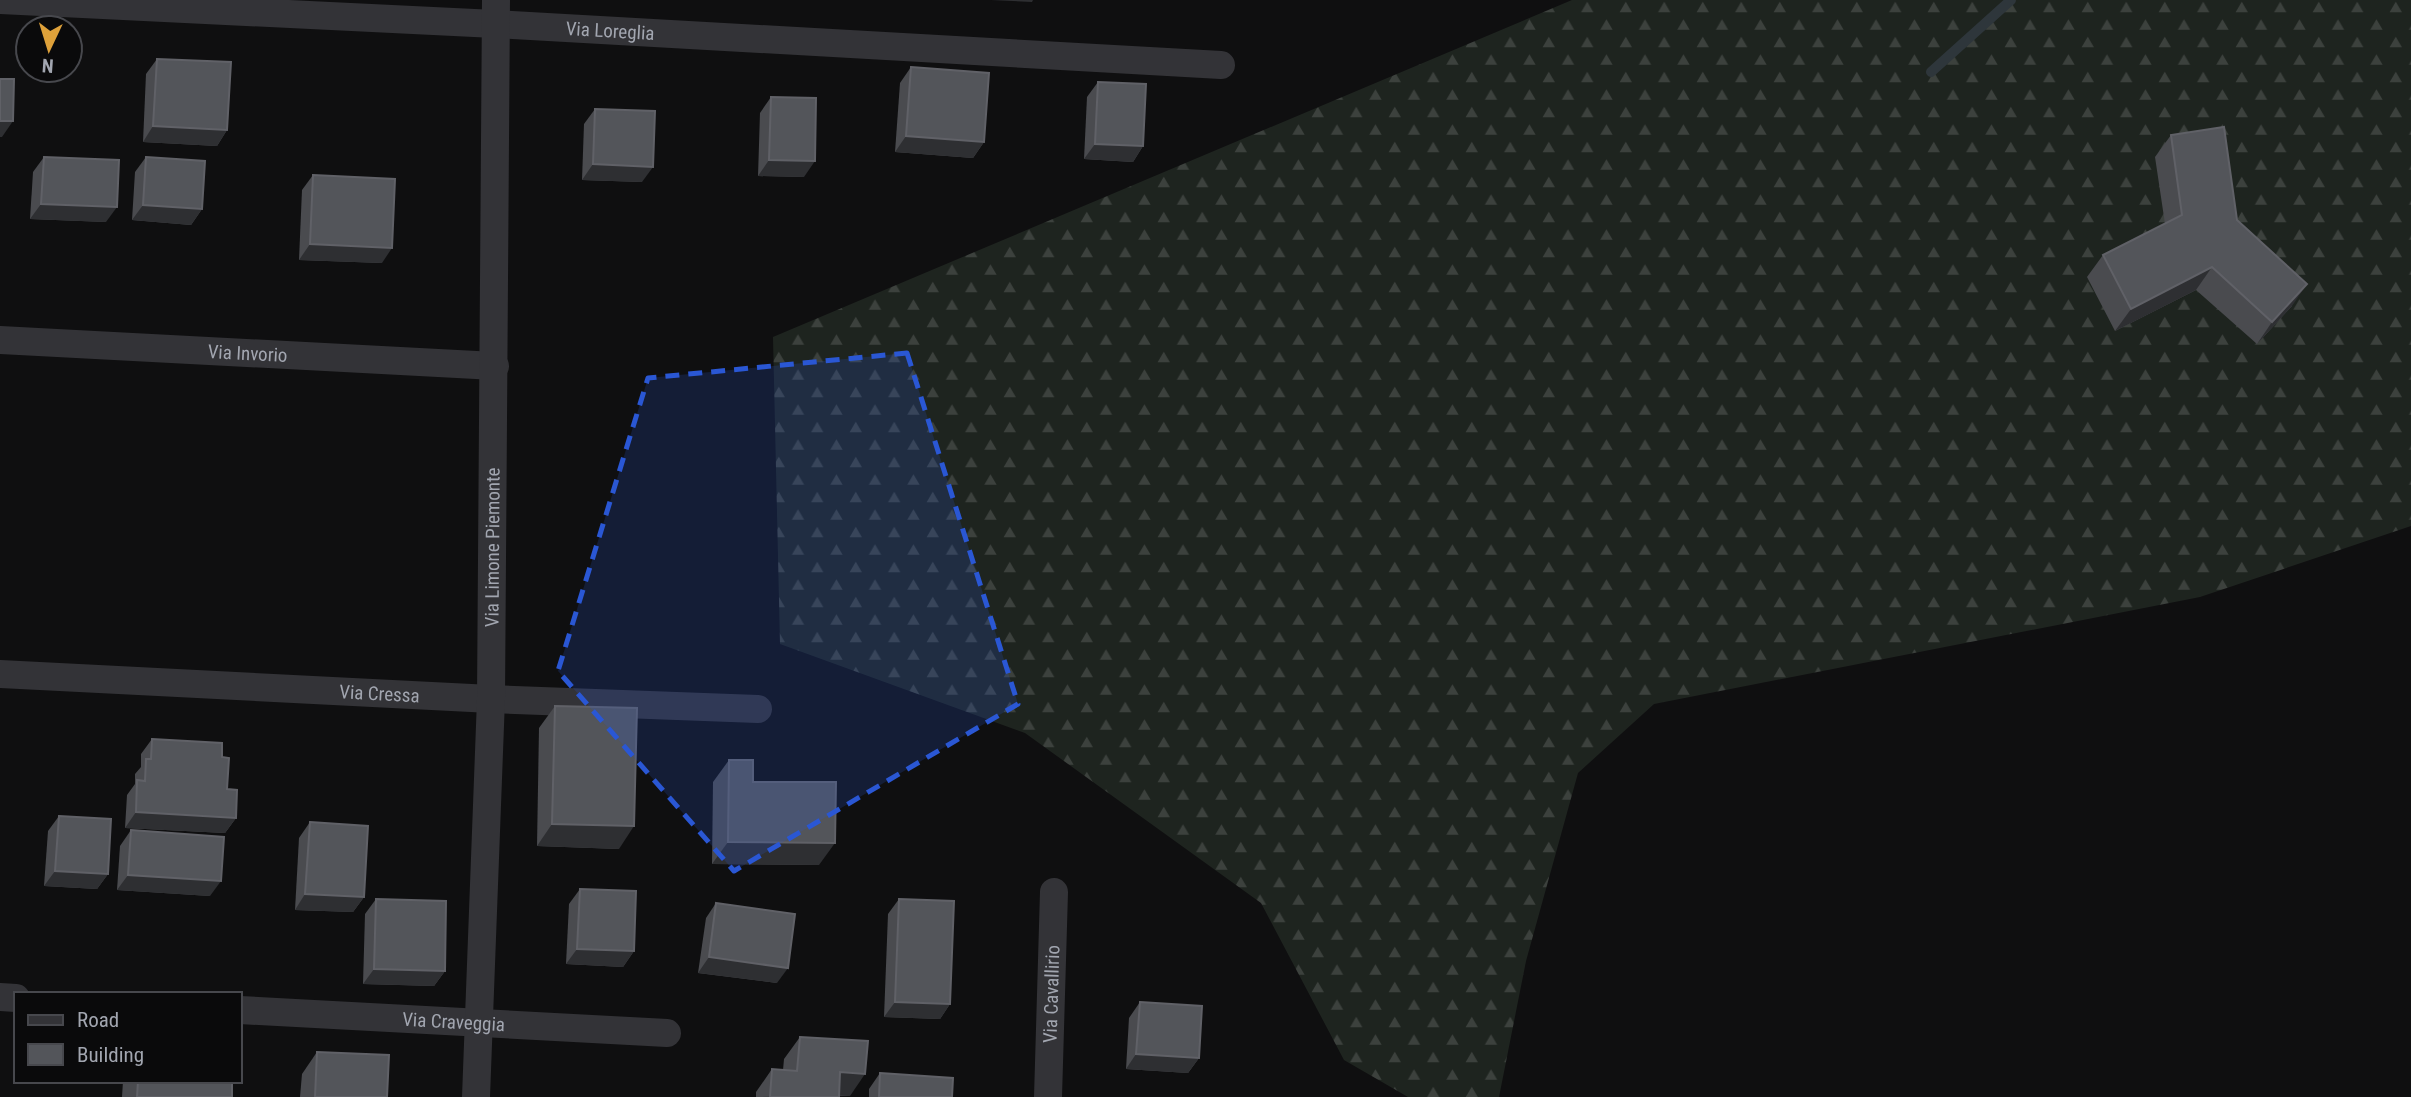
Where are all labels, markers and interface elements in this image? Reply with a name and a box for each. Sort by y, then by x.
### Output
north arrow [14,14,84,84]
street label: Via Loreglia [565,17,655,45]
text: N [41,54,54,77]
street label: Via Invorio [207,340,288,367]
street label: Via Limone Piemonte [481,467,505,627]
street label: Via Cressa [339,680,420,707]
street label: Via Cavallirio [1039,945,1064,1043]
legend [14,992,242,1083]
text: Road [77,1008,119,1032]
street label: Via Craveggia [402,1008,506,1036]
text: Building [77,1043,144,1067]

